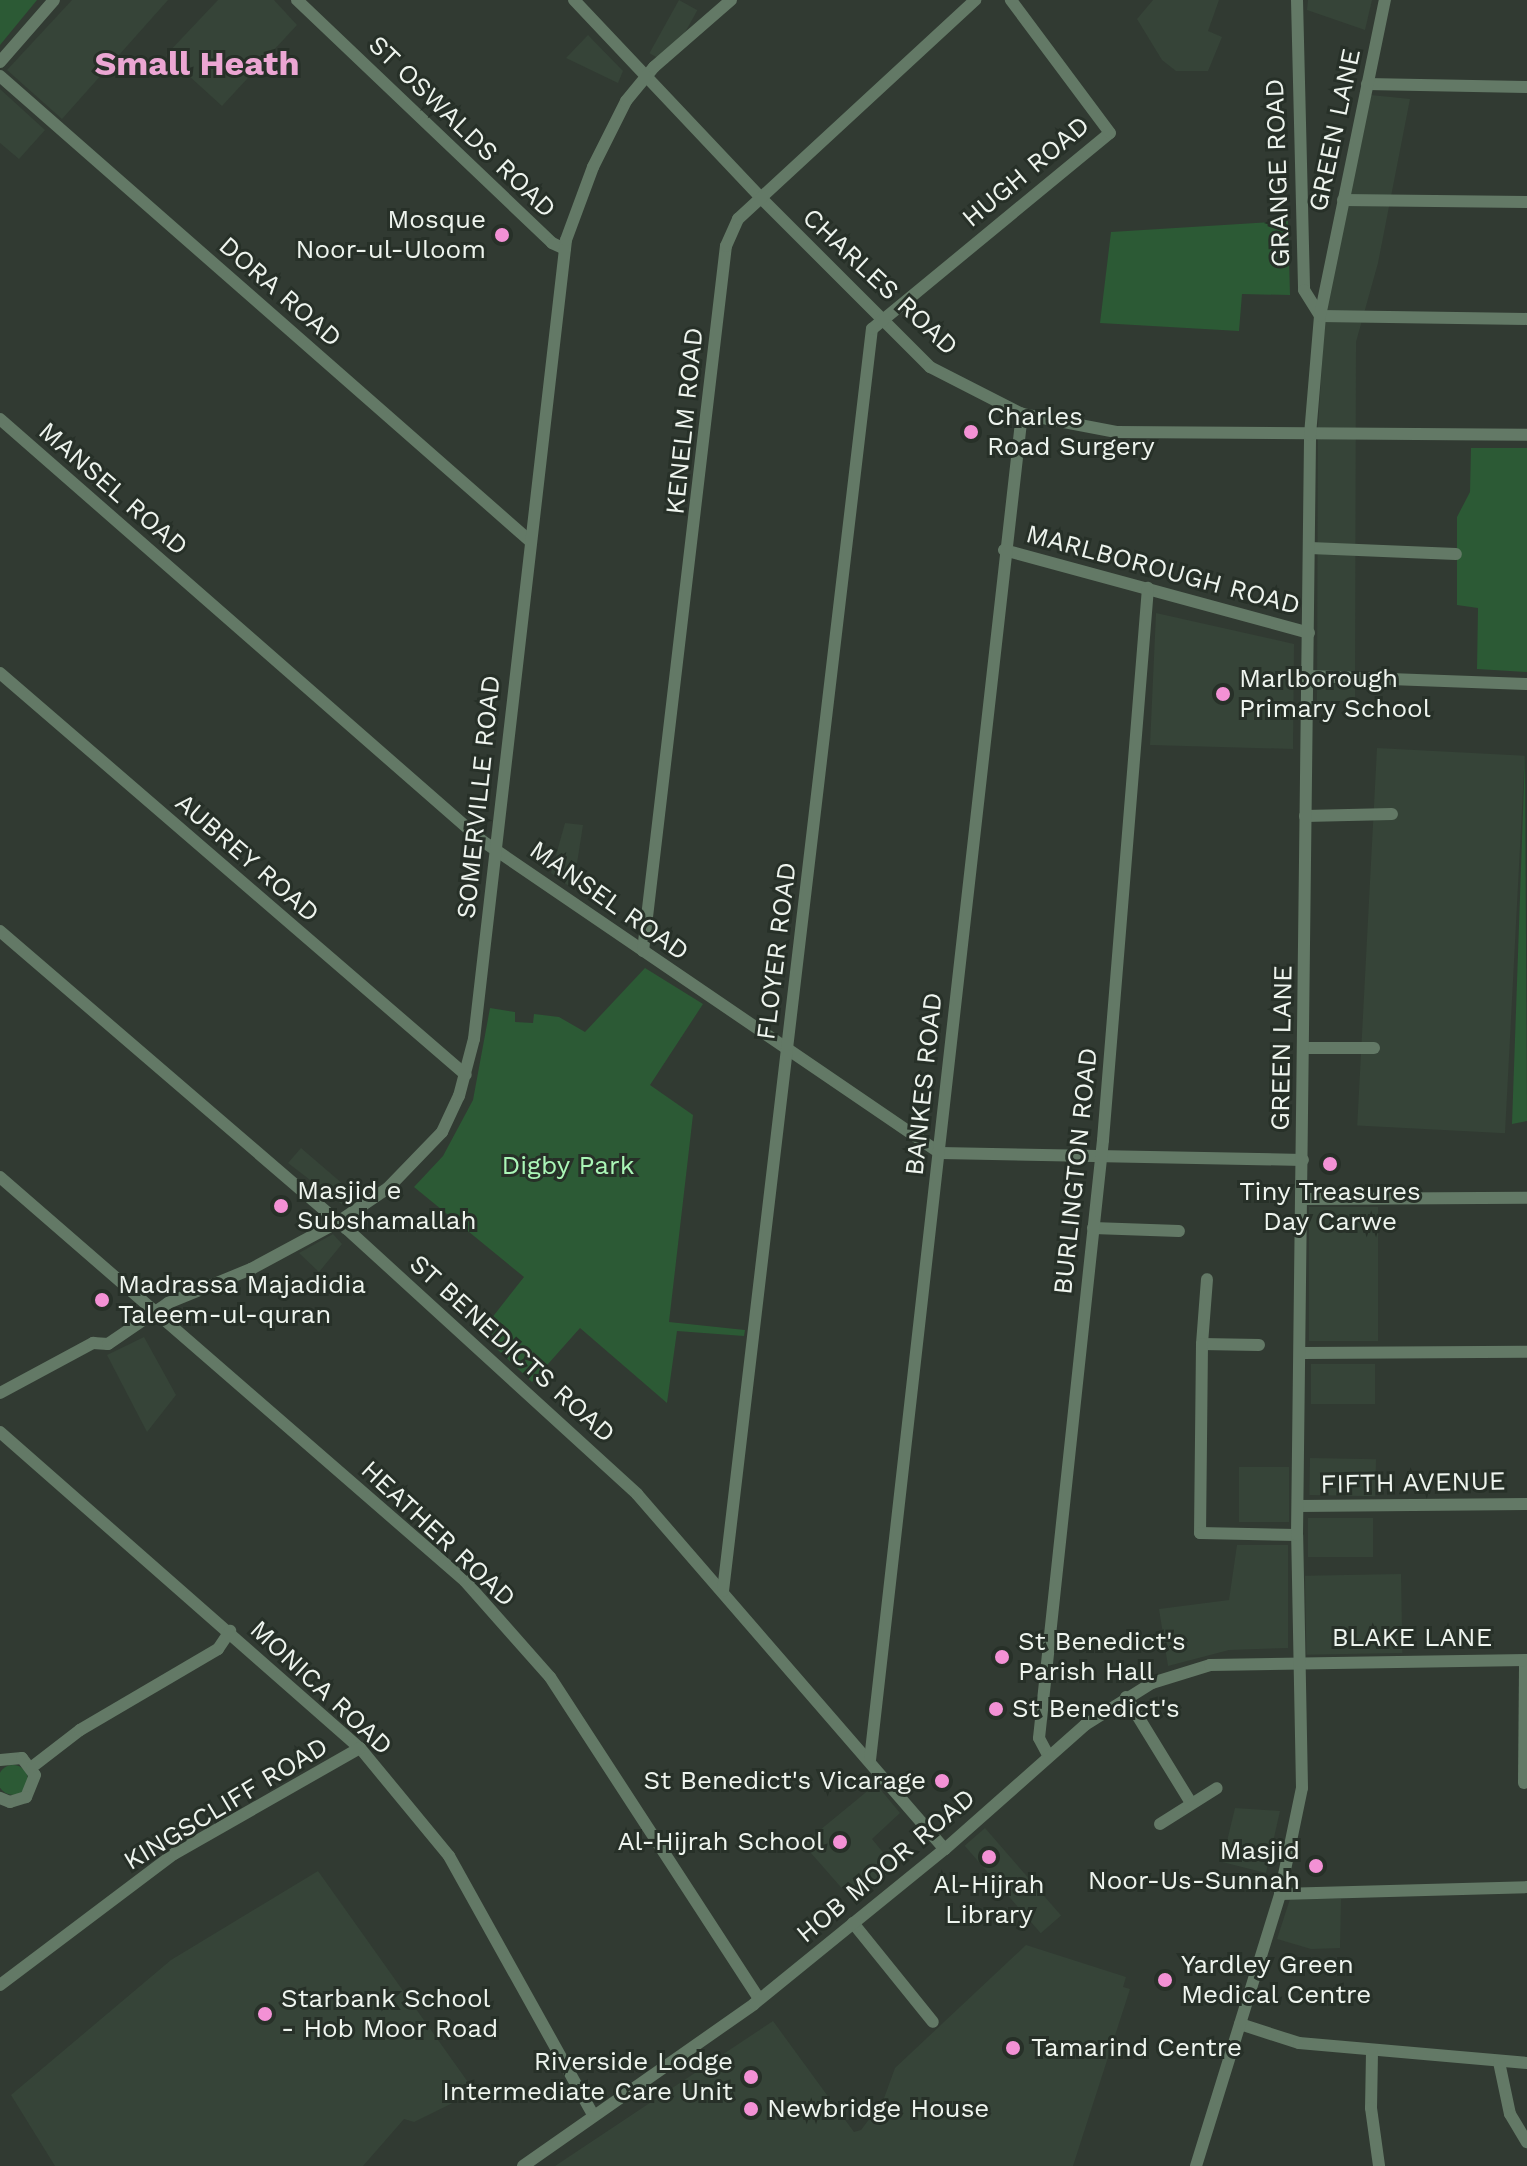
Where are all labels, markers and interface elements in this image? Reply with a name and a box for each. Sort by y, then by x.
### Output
street label: ST OSWALDS ROAD [362,29,562,225]
district label: Small Heath [94,44,300,84]
street label: GREEN LANE [1303,46,1367,214]
street label: GRANGE ROAD [1259,78,1297,268]
street label: HUGH ROAD [956,110,1096,234]
street label: CHARLES ROAD [796,202,964,362]
place label: Mosque Noor-ul-Uloom [296,204,486,266]
marker: Mosque Noor-ul-Uloom [493,226,511,244]
street label: DORA ROAD [212,230,348,354]
street label: KENELM ROAD [660,326,710,516]
place label: Charles Road Surgery [987,401,1155,462]
street label: MANSEL ROAD [32,416,194,562]
marker: Charles Road Surgery [962,423,980,441]
street label: MARLBOROUGH ROAD [1023,518,1303,622]
place label: Marlborough Primary School [1239,663,1431,724]
street label: SOMERVILLE ROAD [451,674,507,920]
marker: Marlborough Primary School [1214,685,1232,703]
street label: AUBREY ROAD [168,787,326,929]
street label: MANSEL ROAD [523,834,695,968]
street label: FLOYER ROAD [751,860,803,1042]
street label: GREEN LANE [1265,965,1299,1131]
street label: BANKES ROAD [899,991,949,1177]
street label: BURLINGTON ROAD [1048,1046,1104,1296]
park label: Digby Park [501,1150,635,1182]
marker: Tiny Treasures Day Carwe [1321,1155,1339,1173]
place label: Masjid e Subshamallah [297,1175,477,1236]
place label: Tiny Treasures Day Carwe [1239,1176,1421,1238]
marker: Masjid e Subshamallah [272,1197,290,1215]
street label: ST BENEDICTS ROAD [403,1248,621,1450]
place label: Madrassa Majadidia Taleem-ul-quran [118,1269,367,1330]
marker: Madrassa Majadidia Taleem-ul-quran [93,1291,111,1309]
street label: HEATHER ROAD [354,1454,522,1614]
street label: FIFTH AVENUE [1320,1466,1506,1500]
street label: MONICA ROAD [243,1614,399,1762]
street label: BLAKE LANE [1332,1622,1492,1654]
place label: St Benedict's Parish Hall [1018,1626,1186,1688]
marker: St Benedict's Parish Hall [993,1648,1011,1666]
place label: St Benedict's [1012,1693,1180,1725]
marker: St Benedict's [987,1700,1005,1718]
street label: KINGSCLIFF ROAD [118,1731,334,1877]
place label: St Benedict's Vicarage [643,1765,926,1797]
marker: St Benedict's Vicarage [933,1772,951,1790]
street label: HOB MOOR ROAD [790,1782,982,1950]
place label: Al-Hijrah School [617,1826,824,1858]
marker: Al-Hijrah School [831,1833,849,1851]
place label: Masjid Noor-Us-Sunnah [1088,1835,1300,1896]
marker: Al-Hijrah Library [980,1848,998,1866]
marker: Masjid Noor-Us-Sunnah [1307,1857,1325,1875]
place label: Al-Hijrah Library [933,1869,1045,1930]
place label: Yardley Green Medical Centre [1181,1949,1372,2010]
marker: Yardley Green Medical Centre [1156,1971,1174,1989]
place label: Starbank School - Hob Moor Road [281,1983,499,2044]
marker: Starbank School - Hob Moor Road [256,2005,274,2023]
place label: Tamarind Centre [1031,2032,1242,2064]
marker: Tamarind Centre [1002,2037,1024,2059]
place label: Riverside Lodge Intermediate Care Unit [442,2046,733,2108]
marker: Riverside Lodge Intermediate Care Unit [740,2066,762,2088]
place label: Newbridge House [767,2093,989,2125]
marker: Newbridge House [742,2100,760,2118]

